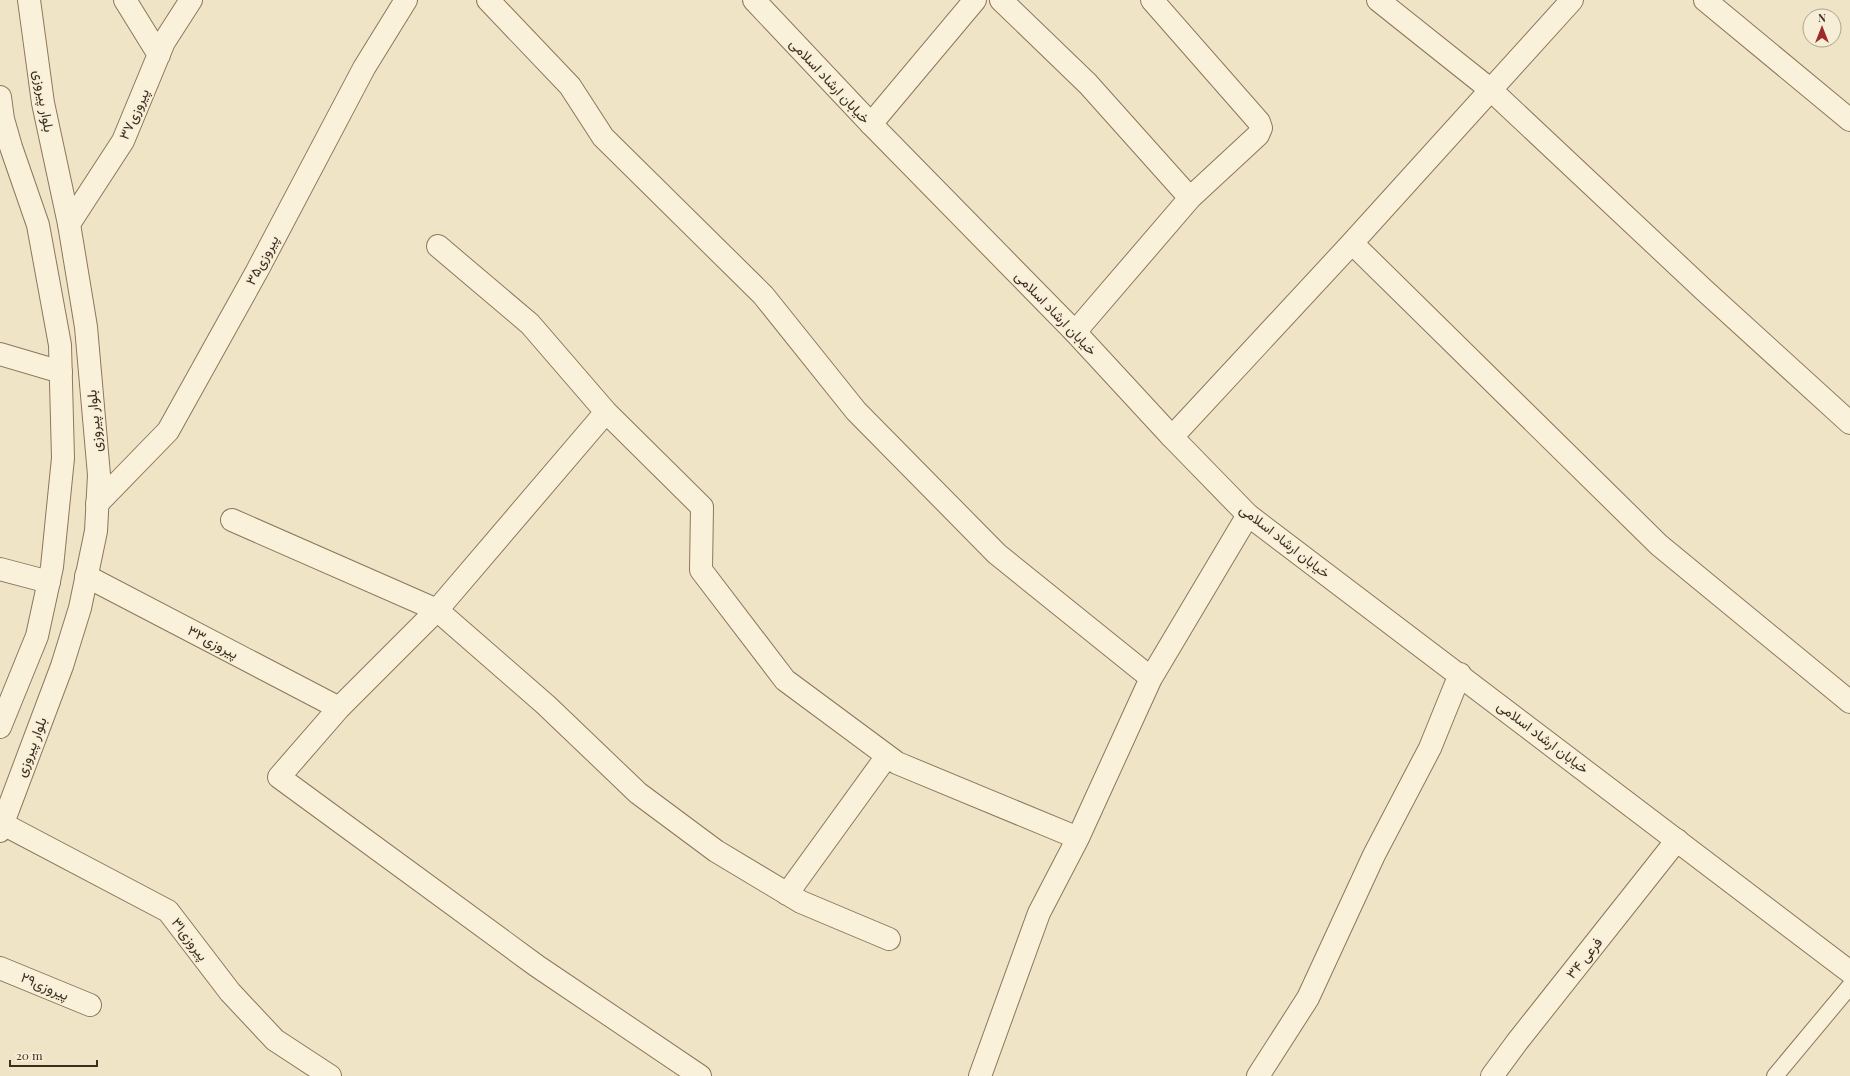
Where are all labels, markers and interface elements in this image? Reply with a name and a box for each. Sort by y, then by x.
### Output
north arrow [1802,8,1842,48]
text: N [1818,10,1826,25]
street label: خیابان ارشاد اسلامی [786,34,875,127]
street label: بلوار پیروزی [29,68,59,134]
street label: پیروزی۳۷ [114,85,154,143]
street label: پیروزی۳۵ [240,231,284,289]
street label: خیابان ارشاد اسلامی [1011,266,1101,359]
street label: بلوار پیروزی [81,389,107,453]
street label: خیابان ارشاد اسلامی [1236,499,1335,582]
street label: پیروزی۳۳ [184,620,242,664]
street label: خیابان ارشاد اسلامی [1494,696,1593,777]
street label: بلوار پیروزی [10,714,52,780]
street label: پیروزی۳۱ [167,913,213,965]
street label: فرعی ۳۴ [1561,933,1606,982]
street label: پیروزی۲۹ [18,967,72,1005]
scale bar [10,1042,97,1068]
text: 20 m [16,1047,43,1063]

